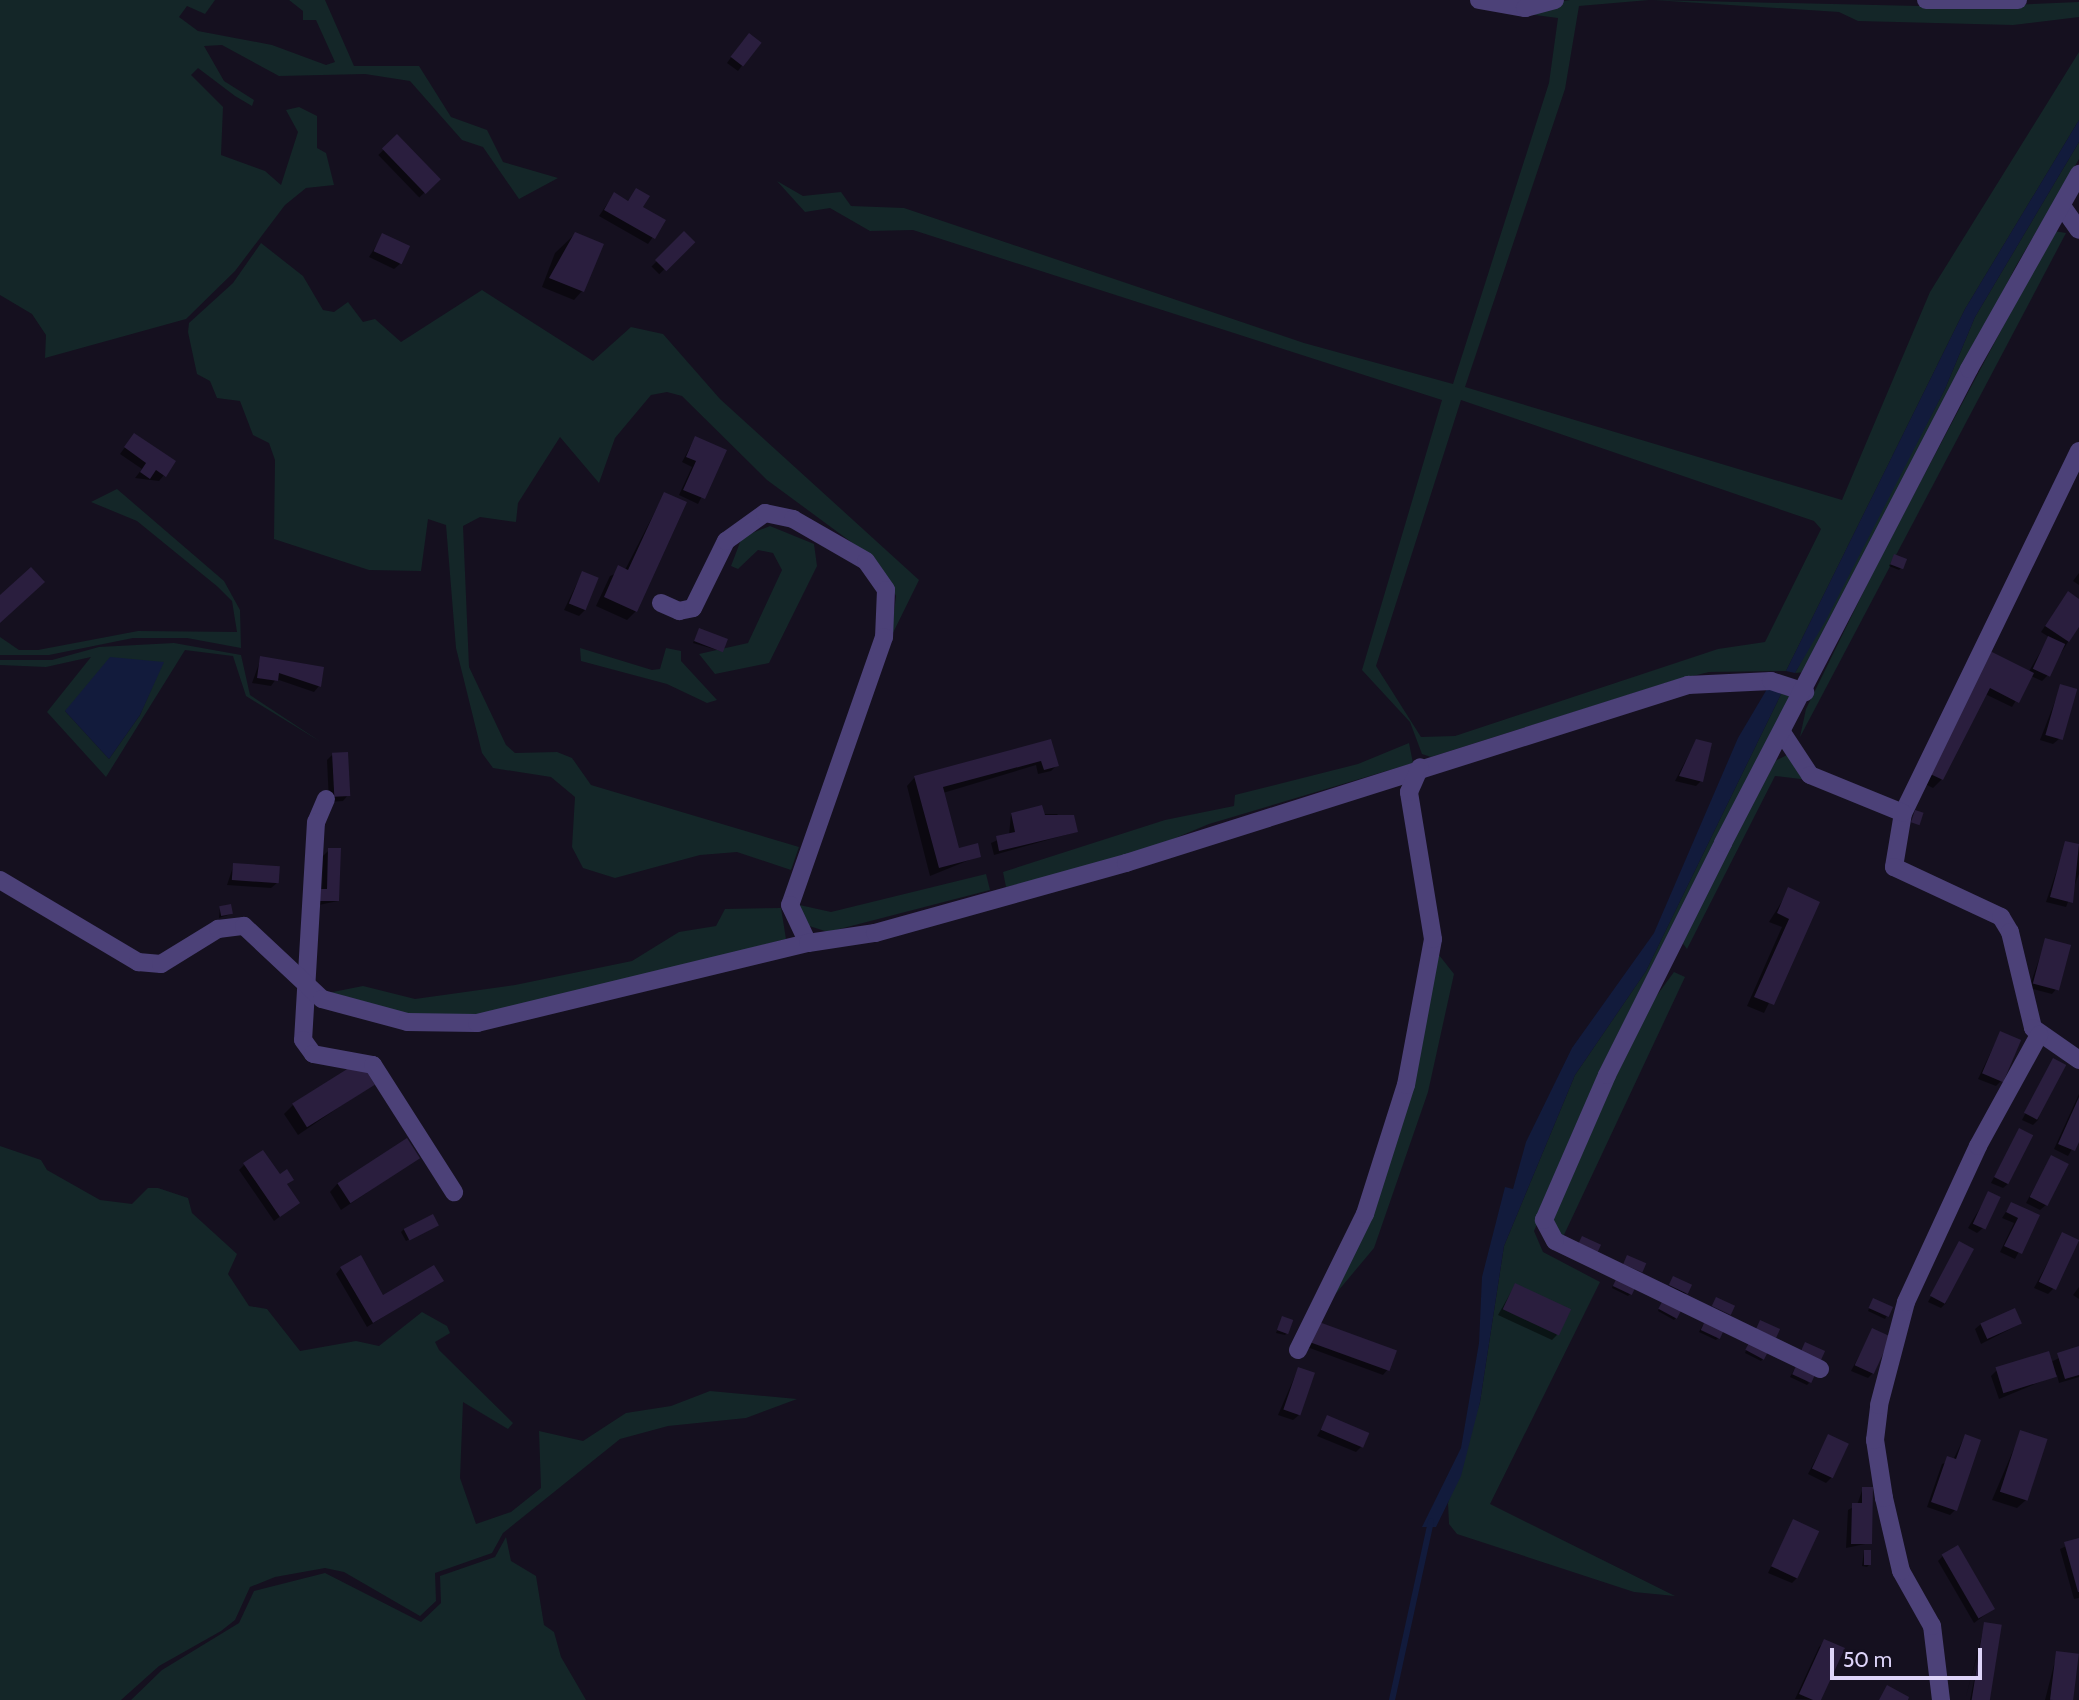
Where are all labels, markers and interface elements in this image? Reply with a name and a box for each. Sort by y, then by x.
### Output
scale bar [1834,1634,1986,1678]
text: 50 m [1843,1647,1892,1672]

